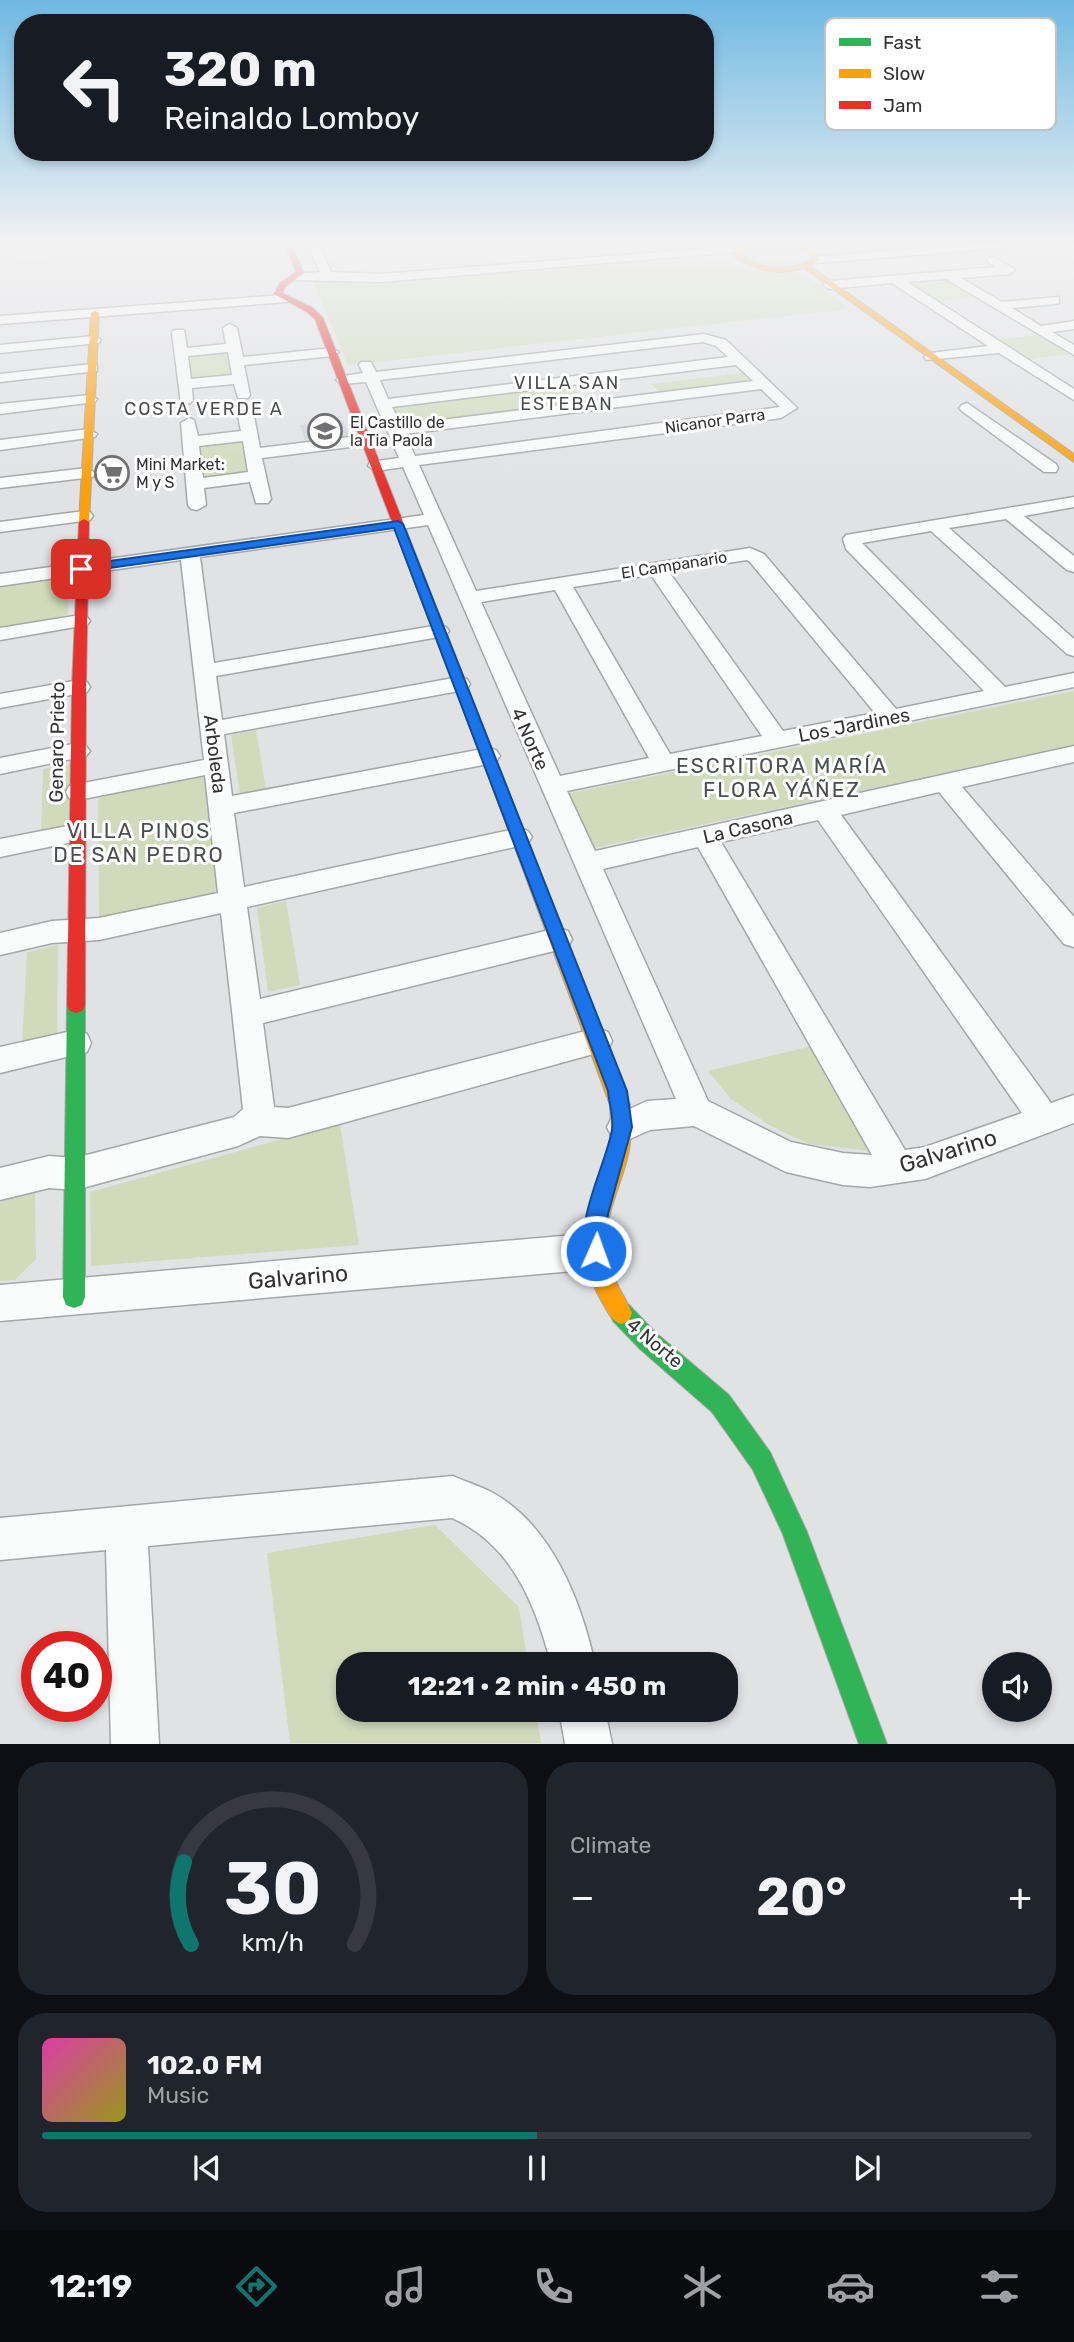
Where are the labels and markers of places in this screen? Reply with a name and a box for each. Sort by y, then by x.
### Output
school or university icon: El Castillo de la Tia Paola [306,412,344,450]
place label: El Castillo de la Tia Paola [350,413,445,450]
supermarket icon: Mini Market: M y S [93,454,131,492]
place label: Mini Market: M y S [136,455,225,492]
pin [51,539,111,599]

